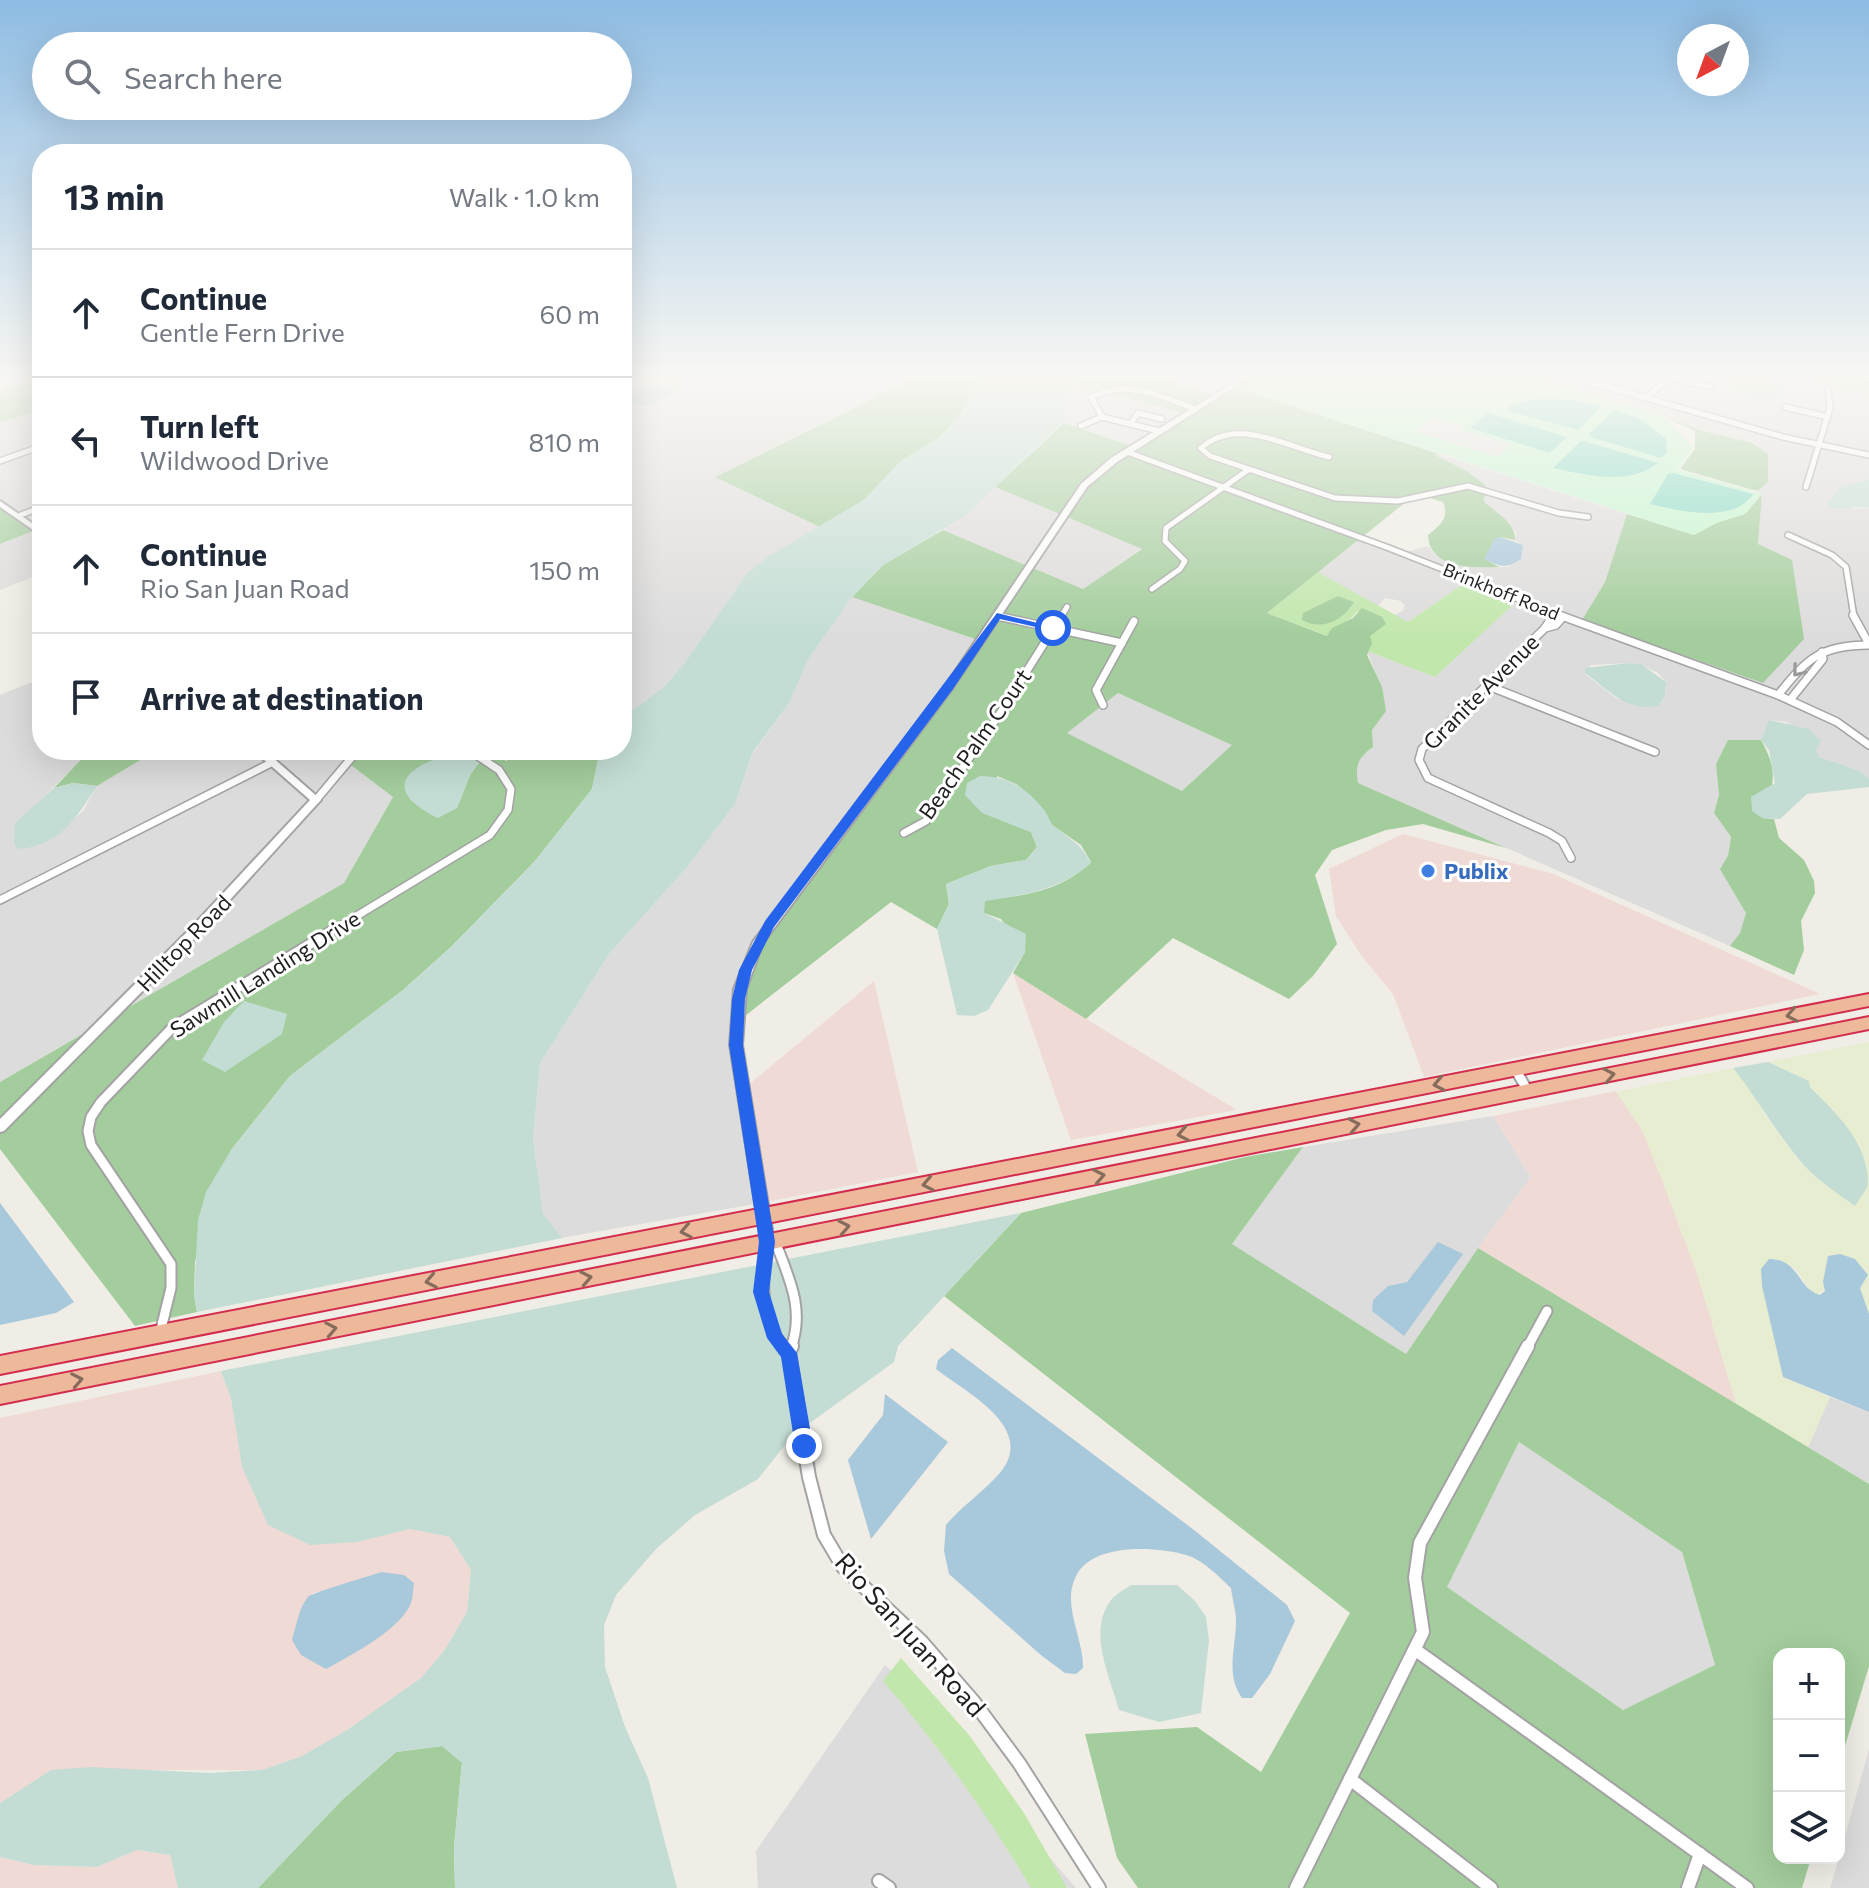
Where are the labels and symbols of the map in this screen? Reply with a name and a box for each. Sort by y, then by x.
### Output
north arrow [1677,24,1749,96]
street label: Brinkhoff Road [1440,558,1563,624]
route start [1035,610,1071,646]
street label: Granite Avenue [1417,628,1544,755]
one-way arrow [1793,662,1808,676]
street label: Beach Palm Court [913,663,1037,824]
place label: Publix [1444,857,1509,884]
marker: Publix [1419,862,1437,880]
street label: Hilltop Road [131,889,236,997]
street label: Sawmill Landing Drive [165,904,365,1043]
one-way arrow [1786,1005,1799,1022]
one-way arrow [1602,1067,1615,1084]
one-way arrow [1432,1075,1446,1092]
one-way arrow [1347,1118,1360,1135]
one-way arrow [1177,1125,1191,1142]
one-way arrow [1091,1168,1105,1185]
one-way arrow [922,1175,935,1192]
one-way arrow [836,1219,850,1236]
one-way arrow [680,1222,693,1239]
one-way arrow [579,1270,593,1287]
one-way arrow [425,1272,438,1289]
one-way arrow [324,1321,338,1338]
one-way arrow [70,1372,83,1389]
route end [786,1428,822,1464]
street label: Rio San Juan Road [829,1546,993,1722]

